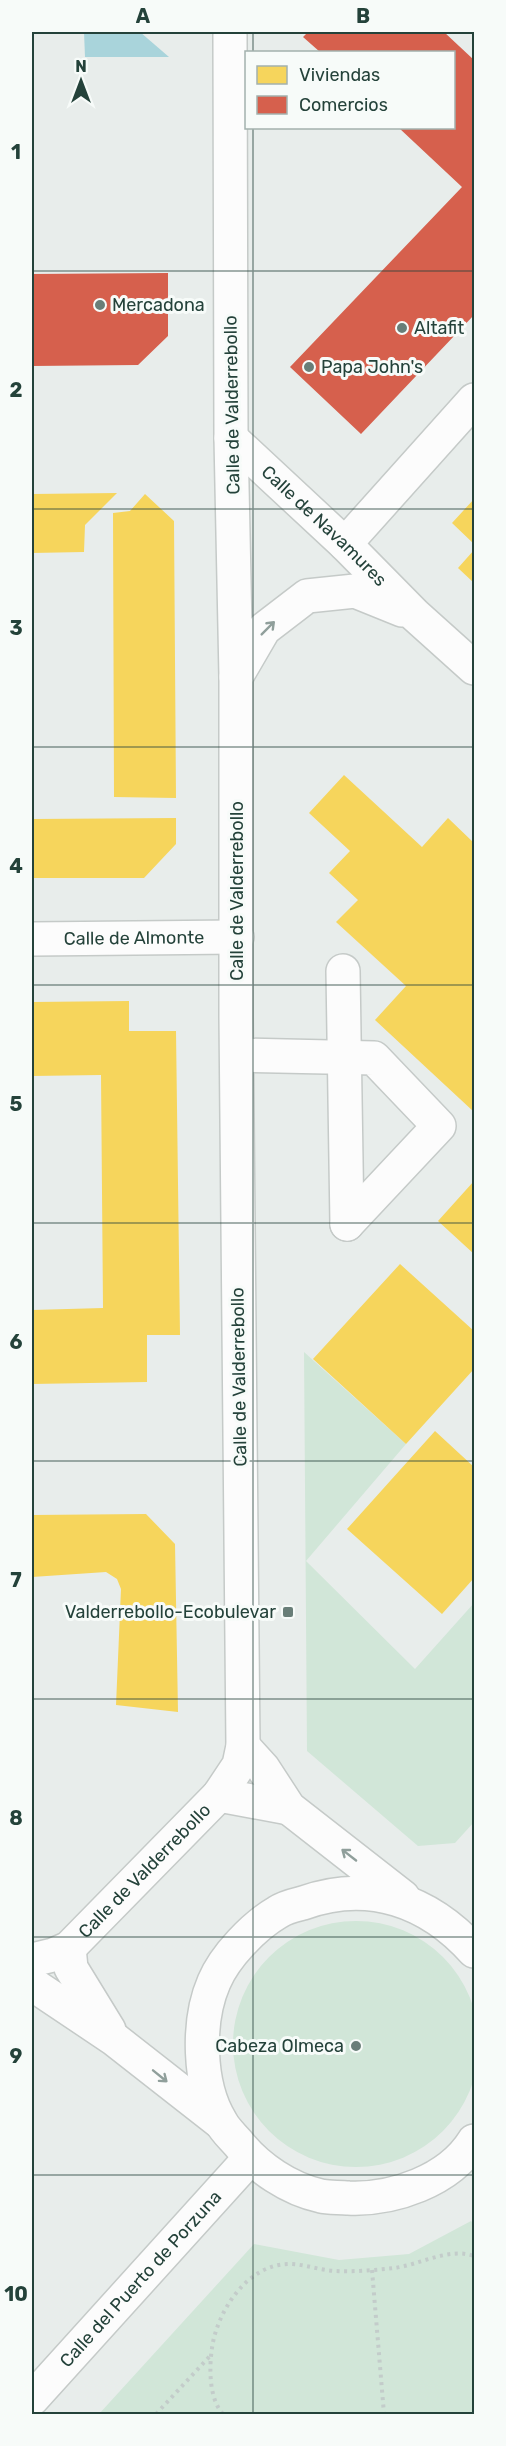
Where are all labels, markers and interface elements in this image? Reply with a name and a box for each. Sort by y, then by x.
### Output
text: A [136,4,151,28]
text: B [356,4,370,28]
north arrow [51,51,111,111]
legend [245,51,455,129]
text: N [75,57,87,76]
text: Viviendas [299,64,380,86]
text: Comercios [299,94,388,116]
text: 1 [11,140,21,164]
place label: Mercadona [112,294,205,316]
marker: Mercadona [93,298,107,312]
street label: Calle de Valderrebollo [219,315,245,495]
place label: Altafit [414,317,464,339]
marker: Altafit [395,321,409,335]
place label: Papa John's [321,356,423,378]
marker: Papa John's [302,360,316,374]
text: 2 [10,378,23,402]
street label: Calle de Navamures [257,461,391,591]
text: 3 [9,616,23,640]
one-way arrow [260,621,275,635]
street label: Calle de Valderrebollo [226,801,248,981]
text: 4 [9,854,23,878]
street label: Calle de Almonte [64,926,204,950]
text: 5 [10,1092,23,1116]
street label: Calle de Valderrebollo [226,1287,252,1467]
text: 6 [9,1330,23,1354]
text: 7 [10,1568,22,1592]
place label: Valderrebollo-Ecobulevar [65,1601,276,1623]
marker: Valderrebollo-Ecobulevar [281,1605,295,1619]
street label: Calle de Valderrebollo [74,1799,215,1943]
text: 8 [9,1806,23,1830]
one-way arrow [341,1848,357,1861]
place label: Cabeza Olmeca [215,2035,344,2057]
marker: Cabeza Olmeca [349,2039,363,2053]
text: 9 [10,2044,23,2068]
one-way arrow [152,2069,167,2083]
street label: Calle del Puerto de Porzuna [55,2186,226,2372]
text: 10 [4,2282,28,2306]

